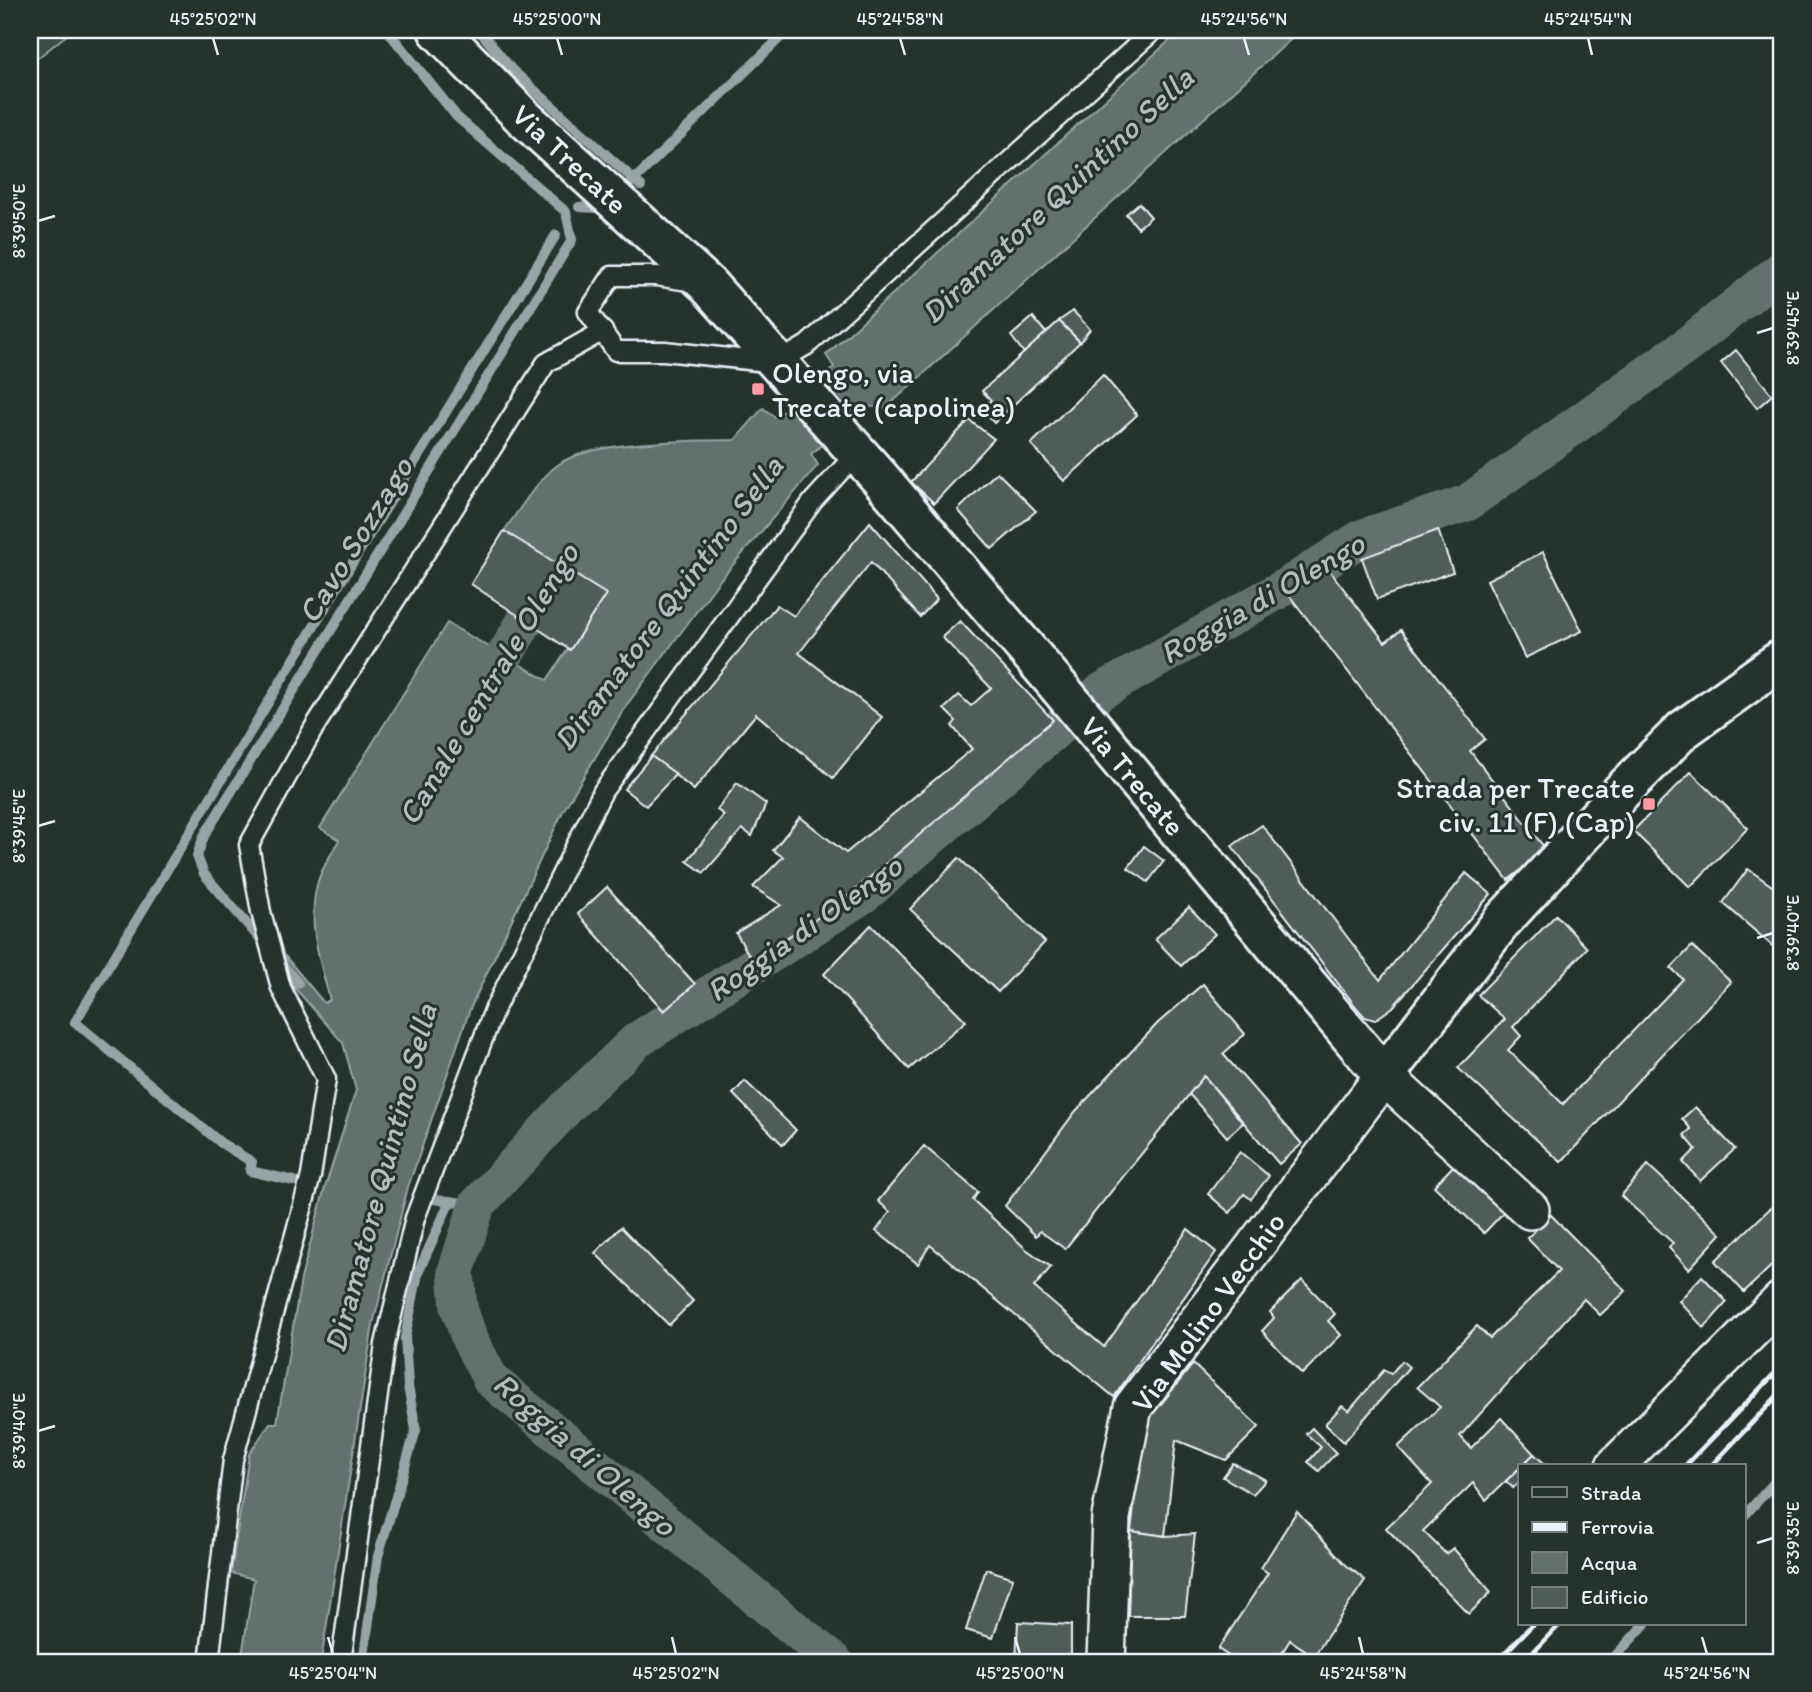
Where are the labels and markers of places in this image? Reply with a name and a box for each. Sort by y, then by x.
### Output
place label: Olengo, via Trecate (capolinea) [772,354,1015,425]
marker: Olengo, via Trecate (capolinea) [750,381,766,397]
place label: Strada per Trecate civ. 11 (F) (Cap) [1396,769,1635,840]
marker: Strada per Trecate civ. 11 (F) (Cap) [1641,796,1657,812]

